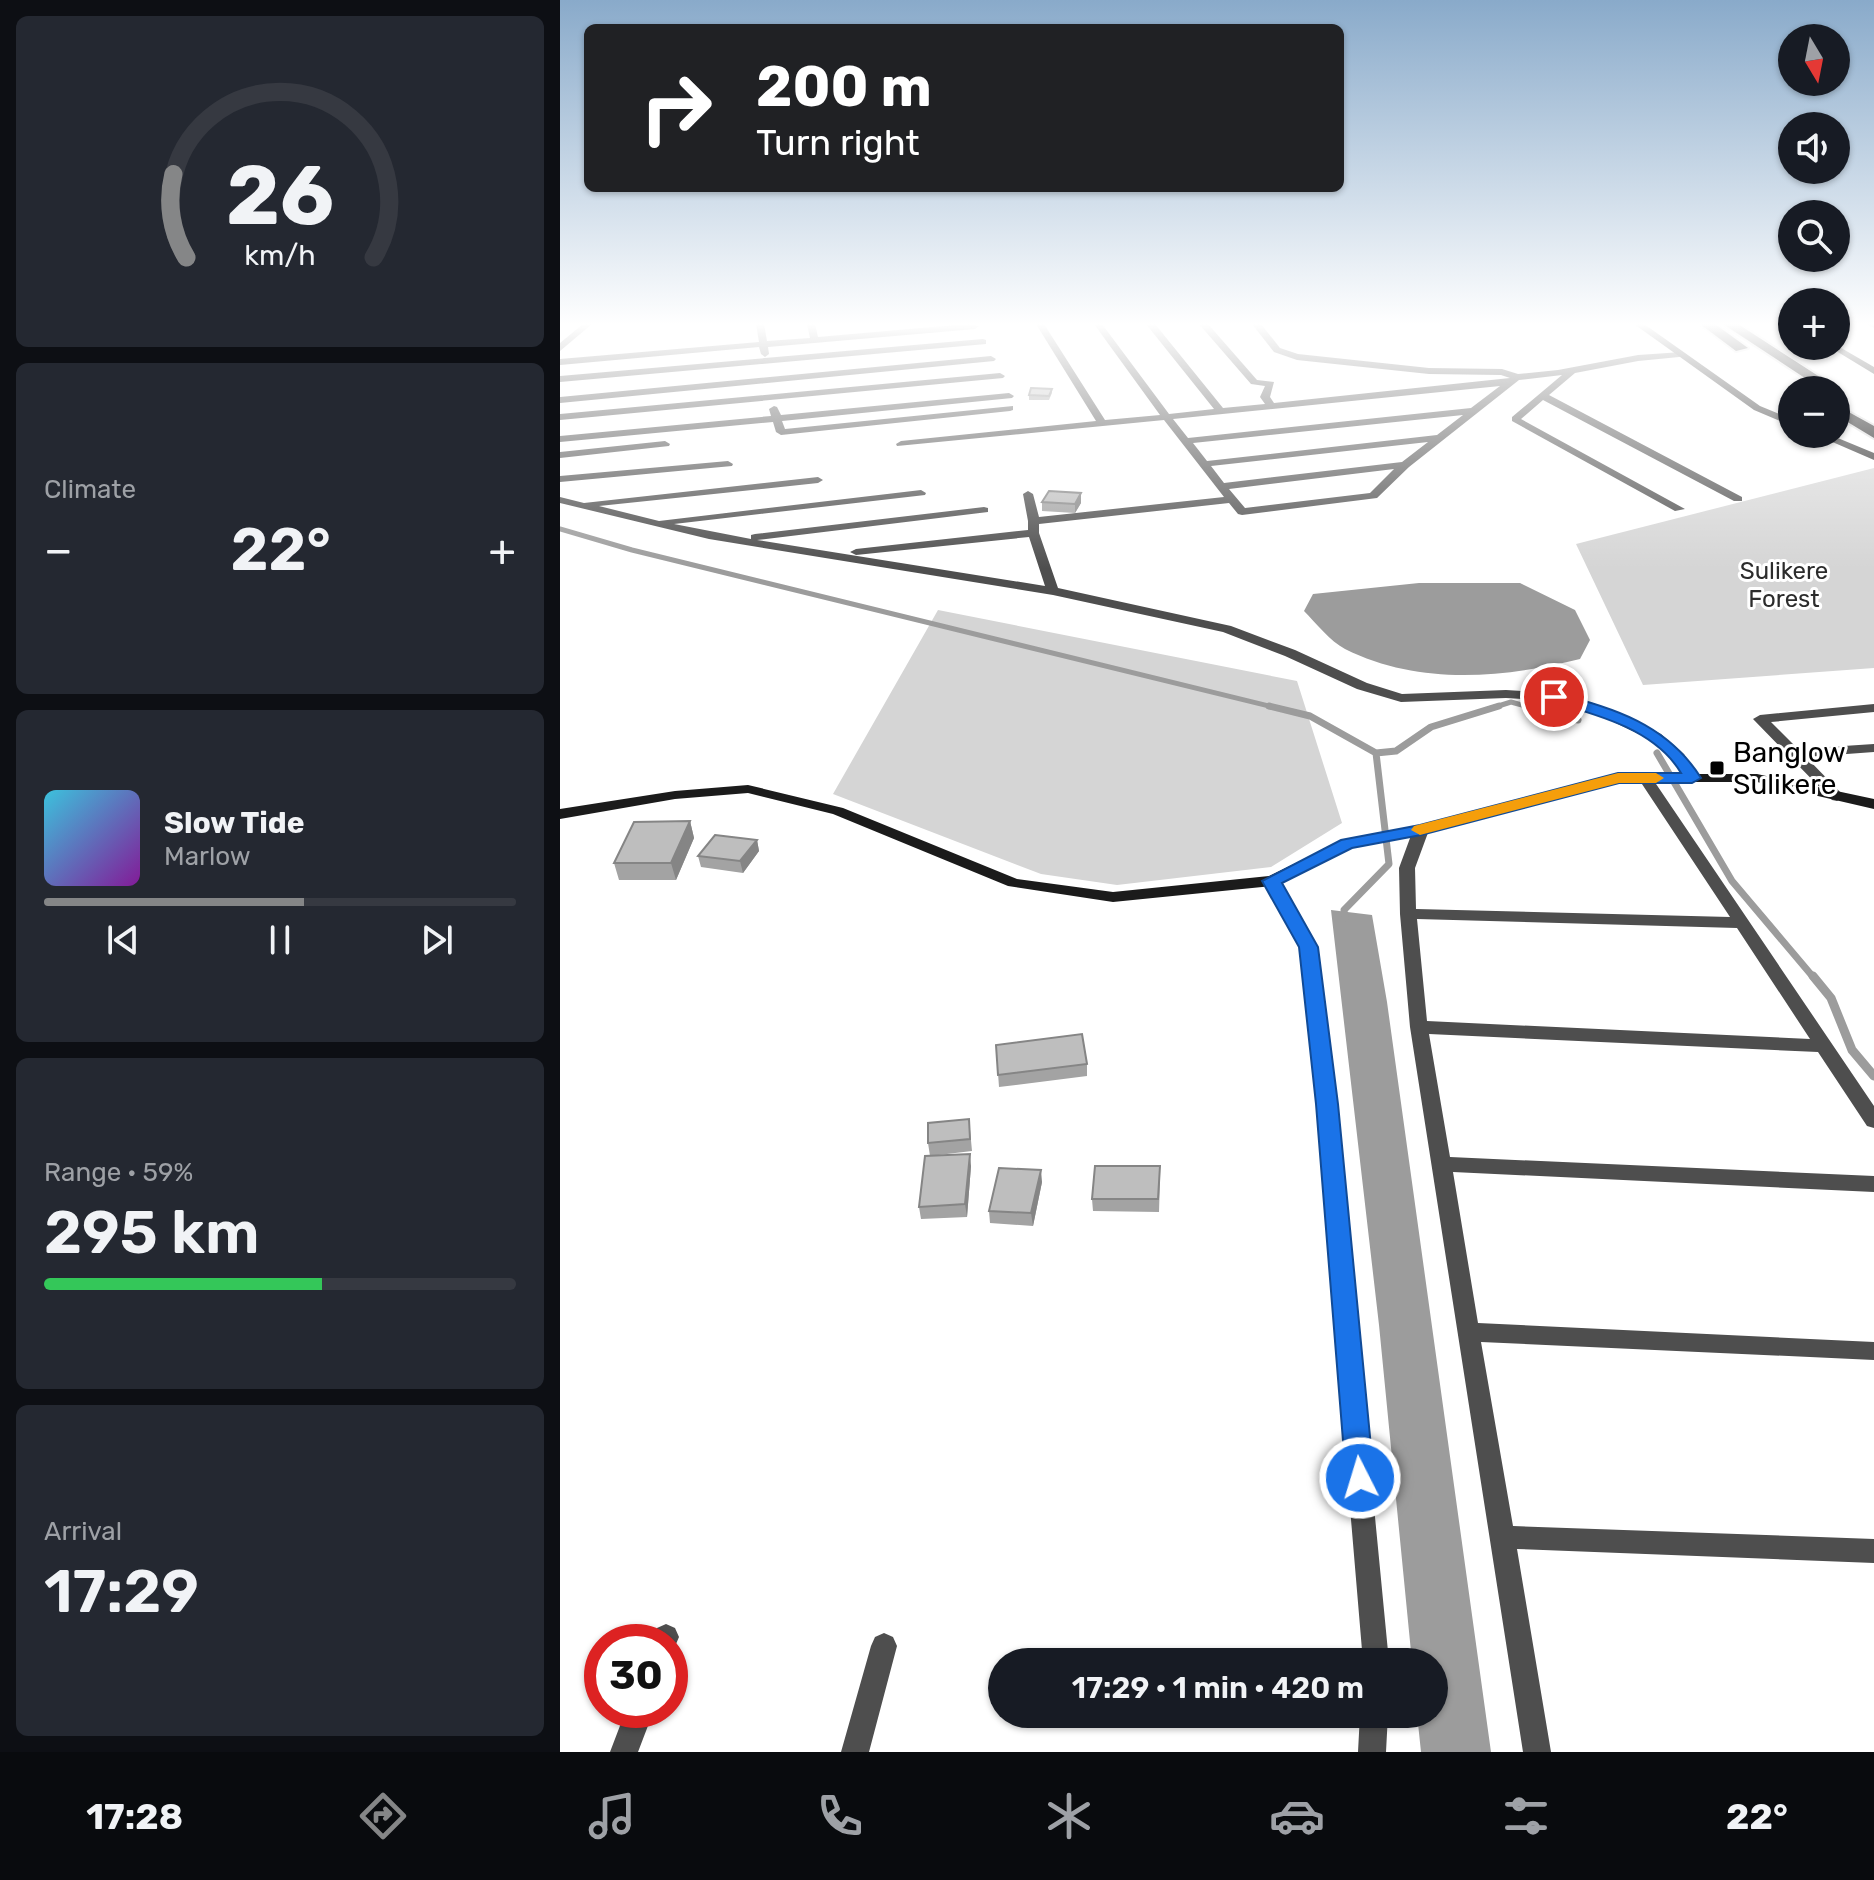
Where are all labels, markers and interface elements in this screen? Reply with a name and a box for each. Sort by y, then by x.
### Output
north arrow [1778,24,1850,96]
map controls [1778,24,1850,448]
text: 200 m [756,54,932,120]
icon: right [624,56,728,160]
button: sound [1778,112,1850,184]
text: Turn right [756,121,920,164]
text: 26 [226,145,334,244]
button: search [1778,200,1850,272]
text: km/h [244,238,316,272]
button: + [1778,288,1850,360]
button: − [1778,376,1850,448]
text: Climate [44,474,136,505]
text: 22° [230,514,331,585]
text: − [44,524,73,576]
text: + [489,524,516,576]
park label: Sulikere Forest [1740,557,1828,613]
pin [1520,663,1588,731]
icon: arrive [1532,675,1576,719]
place label: Banglow Sulikere [1733,736,1846,801]
marker: Banglow Sulikere [1708,759,1726,777]
text: Slow Tide [164,805,304,841]
text: Marlow [164,841,251,872]
icon: previous [101,918,145,962]
icon: pause [258,918,302,962]
icon: next [415,918,459,962]
text: Range · 59% [44,1157,193,1188]
text: 295 km [44,1197,260,1268]
position arrow [1318,1436,1402,1520]
text: Arrival [44,1516,122,1547]
text: 17:29 [44,1556,199,1627]
speed limit sign: 30 [584,1624,688,1728]
text: 17:29 · 1 min · 420 m [1072,1670,1364,1706]
icon: directions [355,1788,411,1844]
icon: music [584,1788,640,1844]
icon: phone [812,1788,868,1844]
icon: climate [1041,1788,1097,1844]
icon: car [1269,1788,1325,1844]
icon: filters [1498,1788,1554,1844]
text: 17:28 [86,1795,183,1838]
text: 22° [1726,1795,1788,1838]

